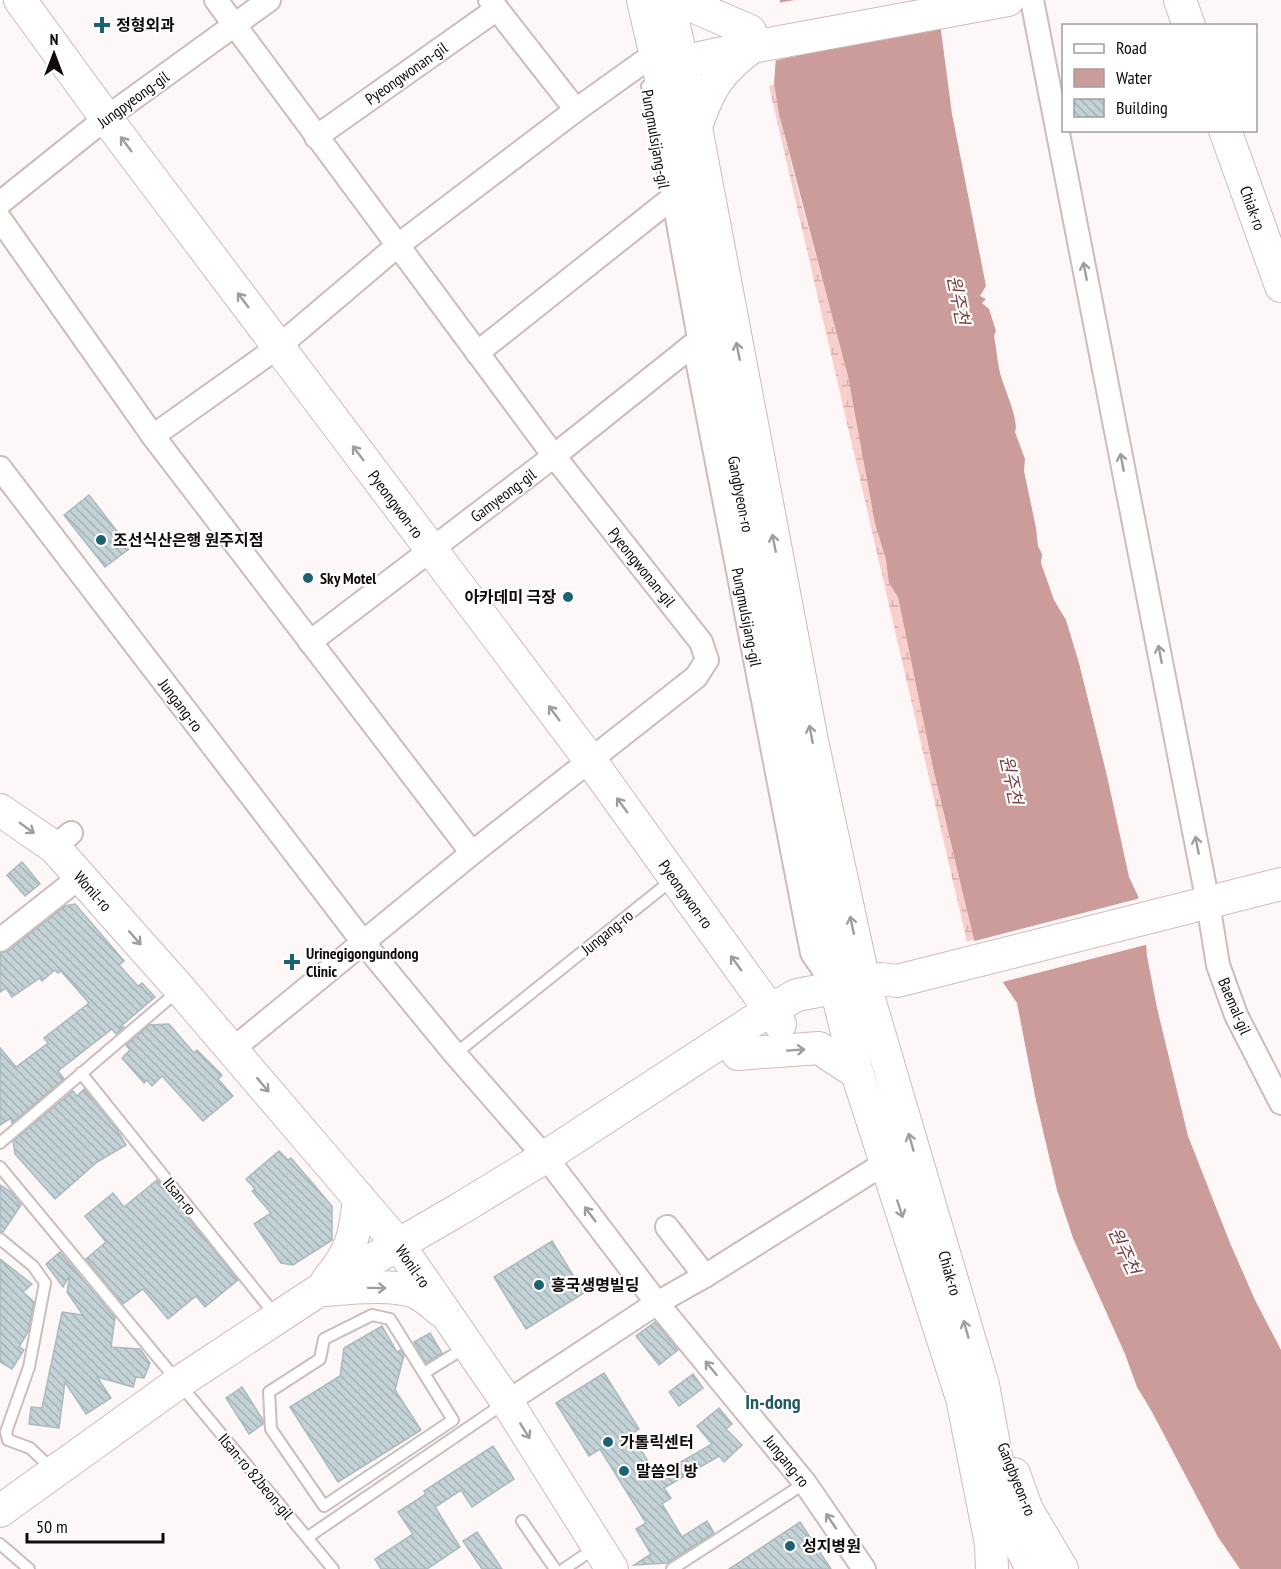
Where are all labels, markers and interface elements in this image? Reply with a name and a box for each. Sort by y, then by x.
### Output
place label: 정형외과 [116,15,175,35]
marker: 정형외과 [93,16,111,34]
north arrow [24,24,84,84]
legend [1062,24,1257,132]
text: N [50,29,58,49]
text: Road [1116,36,1147,59]
street label: Pyeongwonan-gil [361,37,451,109]
street label: Jungpyeong-gil [92,66,173,132]
text: Water [1116,66,1152,89]
street label: Pungmulsijang-gil [637,88,675,190]
text: Building [1116,96,1168,119]
one-way arrow [120,137,132,153]
street label: Chiak-ro [1236,183,1270,233]
one-way arrow [1079,262,1090,281]
water label: 원주천 [942,273,975,329]
one-way arrow [237,293,249,309]
one-way arrow [732,342,743,362]
one-way arrow [352,446,364,462]
one-way arrow [1116,453,1127,473]
street label: Gangbyeon-ro [724,454,758,534]
street label: Gamyeong-gil [466,464,540,526]
street label: Pyeongwon-ro [364,466,428,542]
street label: Pyeongwonan-gil [604,523,680,611]
place label: 조선식산은행 원주지점 [113,530,263,550]
marker: 조선식산은행 원주지점 [94,533,108,547]
one-way arrow [768,534,779,553]
street label: Pungmulsijang-gil [728,566,766,668]
place label: Sky Motel [320,568,376,588]
marker: Sky Motel [301,571,315,585]
place label: 아카데미 극장 [464,587,556,607]
marker: 아카데미 극장 [561,590,575,604]
one-way arrow [1154,645,1165,664]
street label: Jungang-ro [154,674,207,735]
one-way arrow [548,706,561,722]
one-way arrow [805,725,816,745]
water label: 원주천 [995,753,1028,809]
one-way arrow [616,797,628,813]
one-way arrow [19,822,35,834]
one-way arrow [1191,836,1202,856]
street label: Pyeongwon-ro [654,856,718,932]
street label: Wonil-ro [70,867,116,915]
street label: Jungang-ro [576,905,637,960]
one-way arrow [846,916,857,935]
one-way arrow [128,930,142,945]
place label: Urinegigongundong Clinic [306,943,419,981]
marker: Urinegigongundong Clinic [283,953,301,971]
one-way arrow [729,955,742,971]
street label: Baemal-gil [1214,975,1256,1038]
one-way arrow [786,1044,806,1055]
one-way arrow [256,1077,270,1092]
one-way arrow [905,1133,916,1152]
street label: Ilsan-ro [159,1173,201,1219]
one-way arrow [895,1199,906,1218]
one-way arrow [584,1207,596,1223]
water label: 원주천 [1104,1223,1146,1280]
street label: Wonil-ro [391,1241,435,1291]
street label: Chiak-ro [934,1248,966,1298]
place label: 흥국생명빌딩 [551,1275,639,1295]
marker: 흥국생명빌딩 [532,1278,546,1292]
one-way arrow [366,1282,386,1293]
one-way arrow [960,1320,971,1339]
one-way arrow [704,1360,717,1376]
district label: In-dong [745,1389,801,1415]
one-way arrow [520,1422,532,1439]
street label: Ilsan-ro 82beon-gil [214,1429,298,1523]
street label: Jungang-ro [759,1430,814,1491]
place label: 가톨릭센터 [620,1432,694,1452]
marker: 가톨릭센터 [601,1435,615,1449]
street label: Gangbyeon-ro [993,1439,1041,1519]
place label: 말씀의 방 [636,1461,698,1481]
marker: 말씀의 방 [617,1464,631,1478]
scale bar [27,1506,164,1544]
one-way arrow [825,1513,837,1529]
text: 50 m [36,1515,68,1538]
place label: 성지병원 [802,1536,861,1556]
marker: 성지병원 [783,1539,797,1553]

